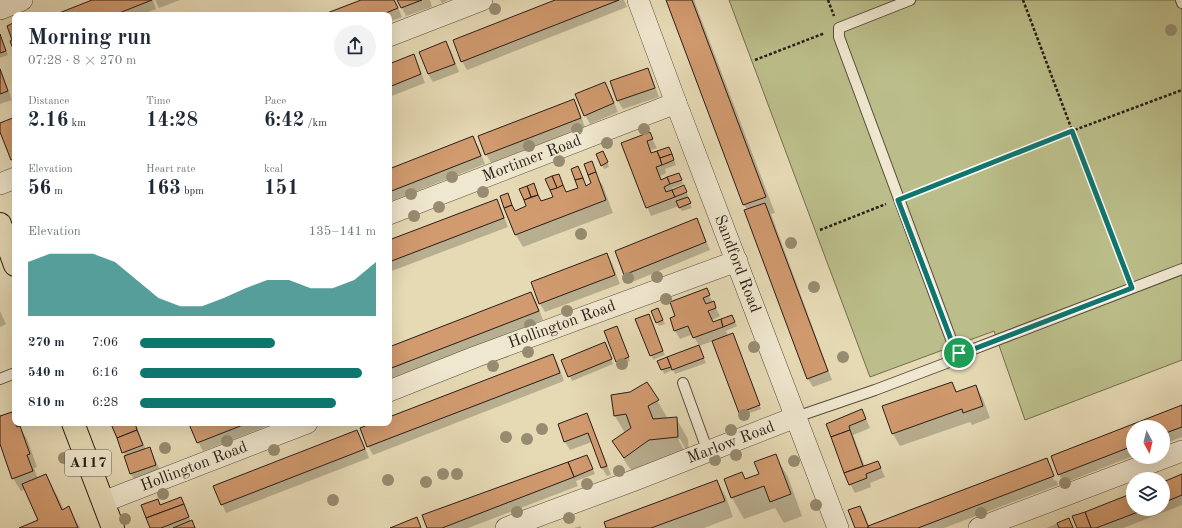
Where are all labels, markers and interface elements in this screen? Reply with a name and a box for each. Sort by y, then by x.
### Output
button: share [334,25,376,67]
text: Morning run [28,27,151,49]
text: 07:28 · 8 × 270 m [28,54,136,67]
text: Distance [28,96,69,107]
text: Time [146,96,171,107]
text: Pace [264,96,286,107]
text: 2.16 [28,111,68,131]
text: 14:28 [146,111,198,131]
text: 6:42 [264,111,304,131]
text: km [68,118,86,129]
text: /km [304,118,327,129]
street label: Mortimer Road [480,133,584,185]
text: Elevation [28,164,73,175]
text: Heart rate [146,164,195,175]
text: kcal [264,164,283,175]
text: 56 [28,179,51,199]
text: 163 [146,179,181,199]
text: 151 [264,179,299,199]
text: m [51,186,63,197]
text: bpm [181,186,204,197]
street label: Sandford Road [711,213,763,315]
text: Elevation [28,225,81,238]
text: 135–141 m [309,225,376,238]
street label: Hollington Road [506,298,618,352]
text: 270 m [28,336,65,349]
text: 7:06 [92,336,118,349]
pin [942,336,976,370]
icon: arrive [948,342,970,364]
text: 540 m [28,366,65,379]
text: 6:16 [92,366,118,379]
text: 810 m [28,396,65,409]
text: 6:28 [92,396,118,409]
street label: Marlow Road [685,419,777,467]
north arrow [1126,420,1170,464]
map controls [1126,420,1170,516]
street label: Hollington Road [138,439,250,495]
road number: A117 [65,450,111,476]
button: layers [1126,472,1170,516]

